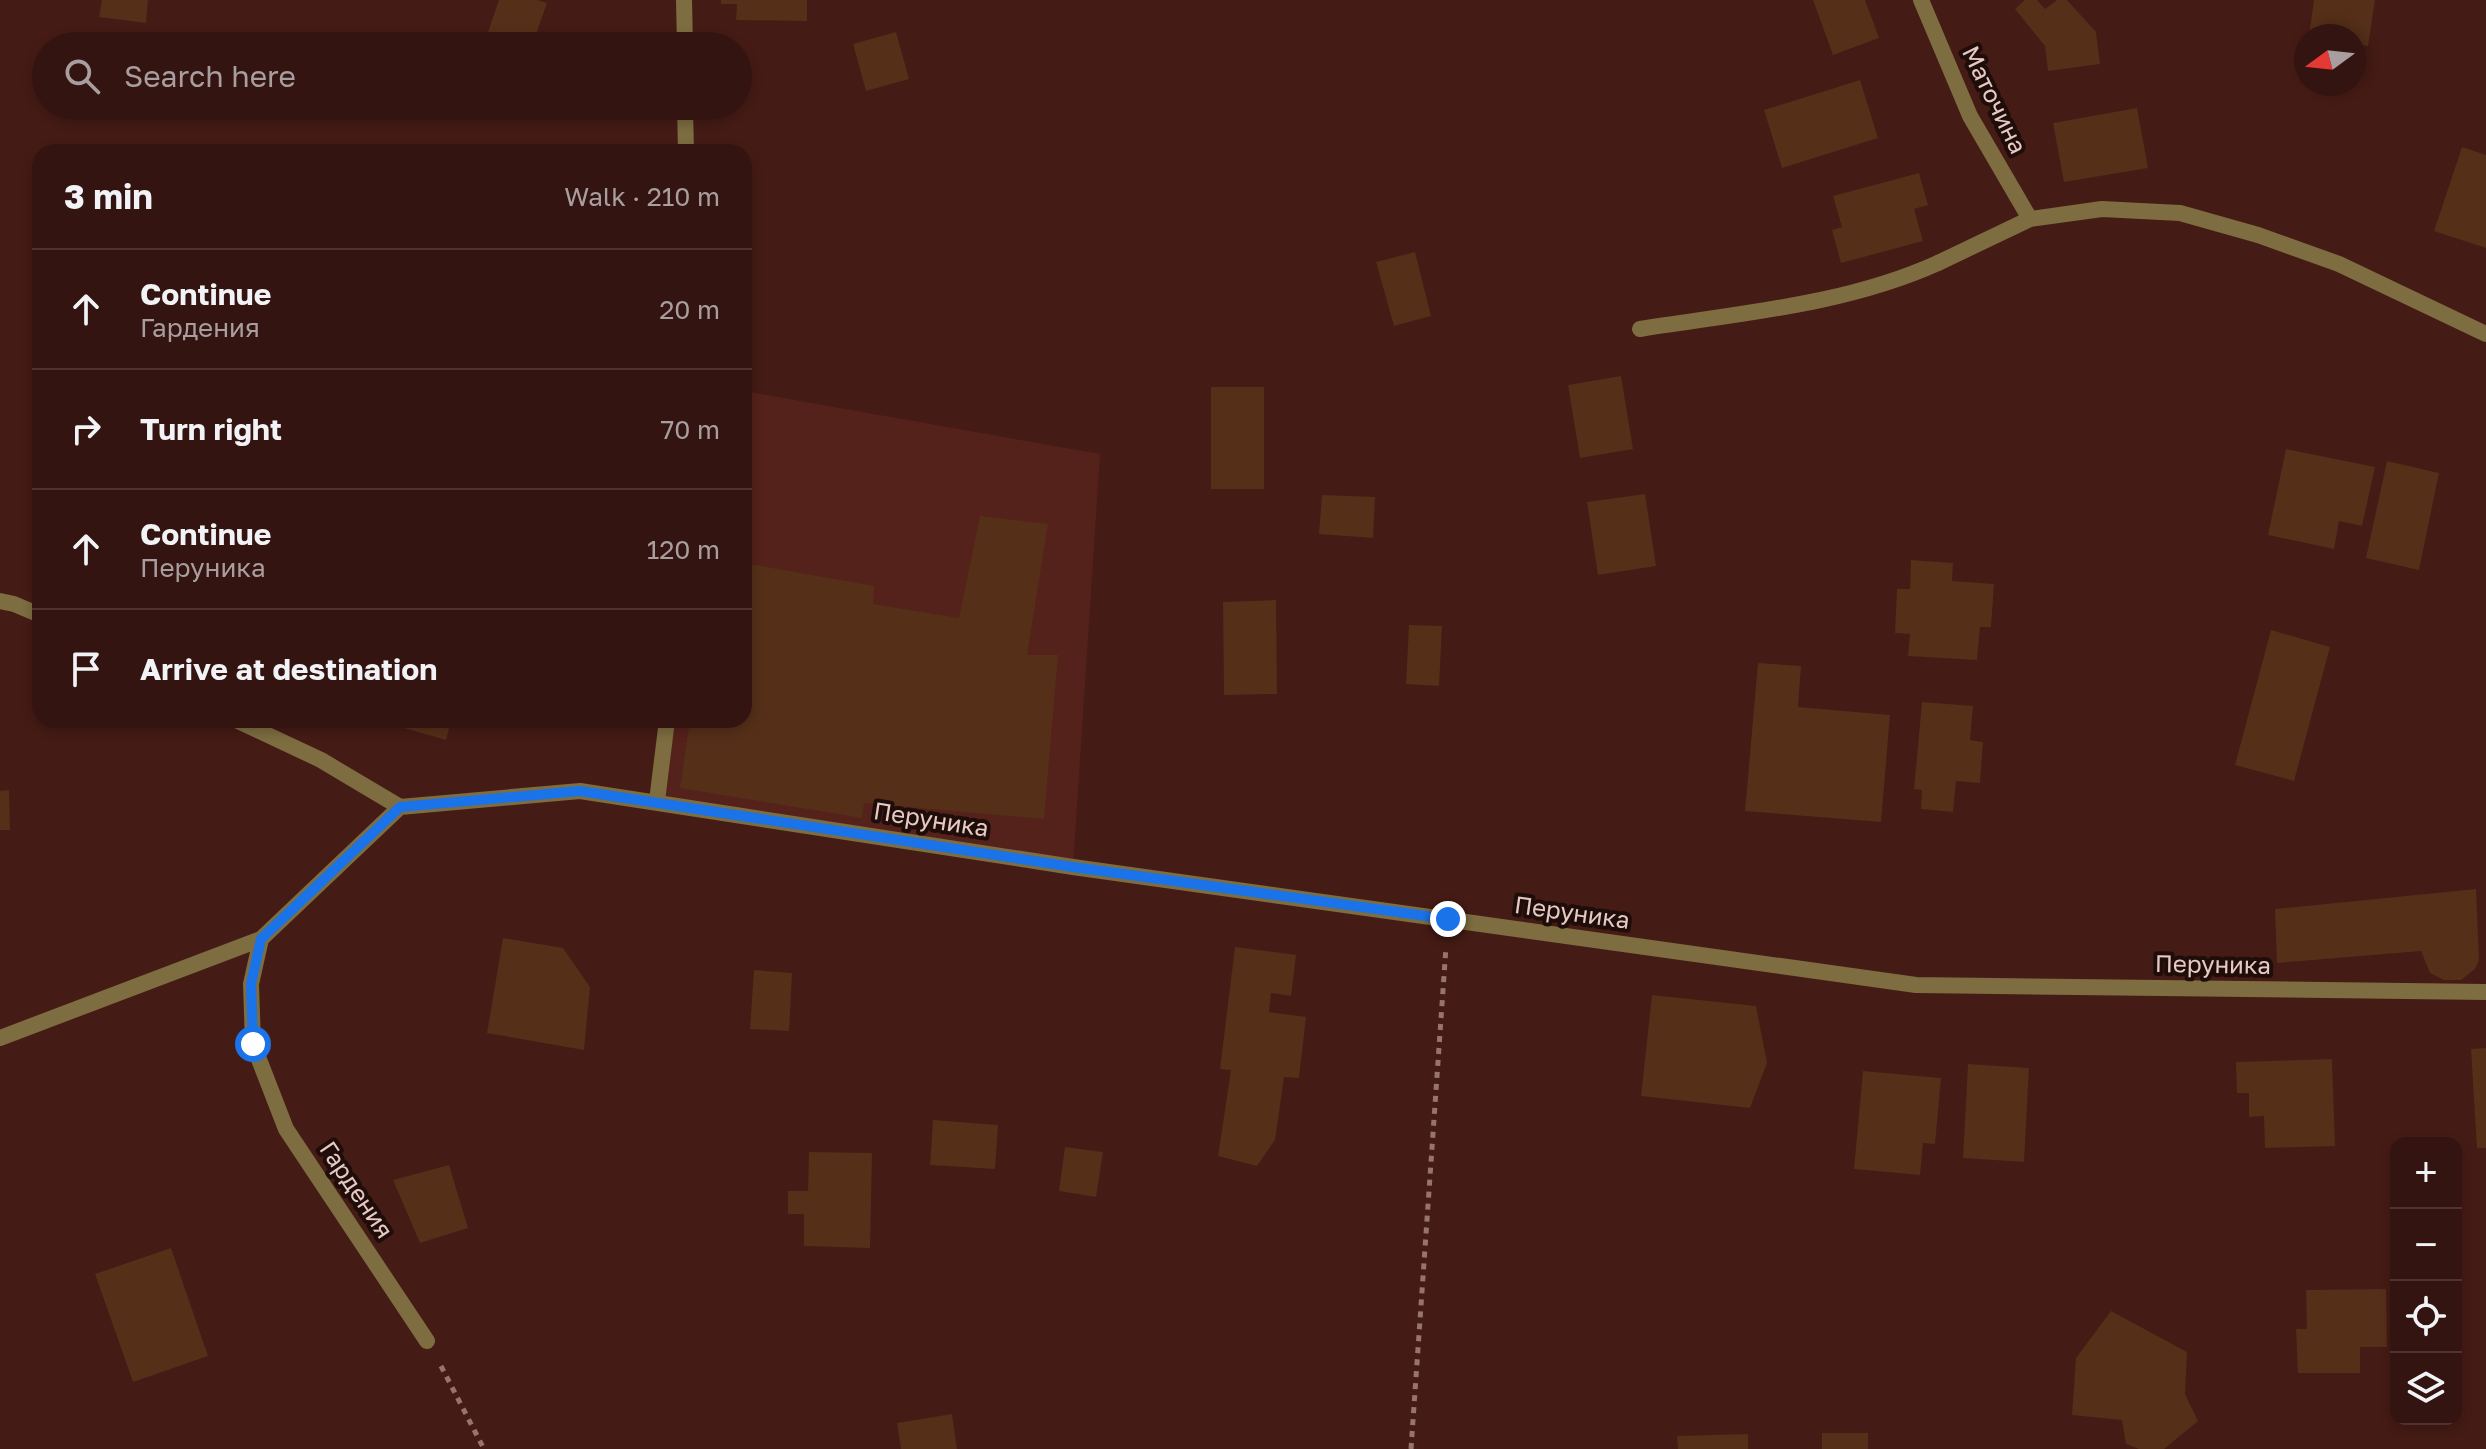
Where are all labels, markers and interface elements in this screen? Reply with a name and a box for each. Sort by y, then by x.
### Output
north arrow [2294,24,2366,96]
search box [32,32,752,120]
street label: Маточина [1957,41,2034,158]
icon: search [60,54,104,98]
text: Search here [124,58,296,94]
text: 3 min [64,176,153,216]
text: Walk · 210 m [564,181,720,212]
text: Continue [140,276,271,312]
icon: ahead [64,287,108,331]
text: 20 m [659,294,720,325]
text: Гардения [140,312,260,343]
icon: right [64,407,108,451]
text: Turn right [140,411,282,447]
text: 70 m [661,414,720,445]
text: Continue [140,516,271,552]
icon: ahead [64,527,108,571]
text: 120 m [647,534,720,565]
text: Перуника [140,552,266,583]
icon: arrive [64,647,108,691]
text: Arrive at destination [140,651,437,687]
street label: Перуника [872,795,991,842]
street label: Перуника [1513,889,1632,934]
route end [1430,901,1466,937]
street label: Перуника [2155,948,2271,979]
route start [235,1026,271,1062]
street label: Гардения [314,1135,400,1243]
map controls [2390,1137,2462,1425]
button: + [2390,1137,2462,1209]
button: − [2390,1209,2462,1281]
button: locate [2390,1281,2462,1353]
button: layers [2390,1353,2462,1425]

